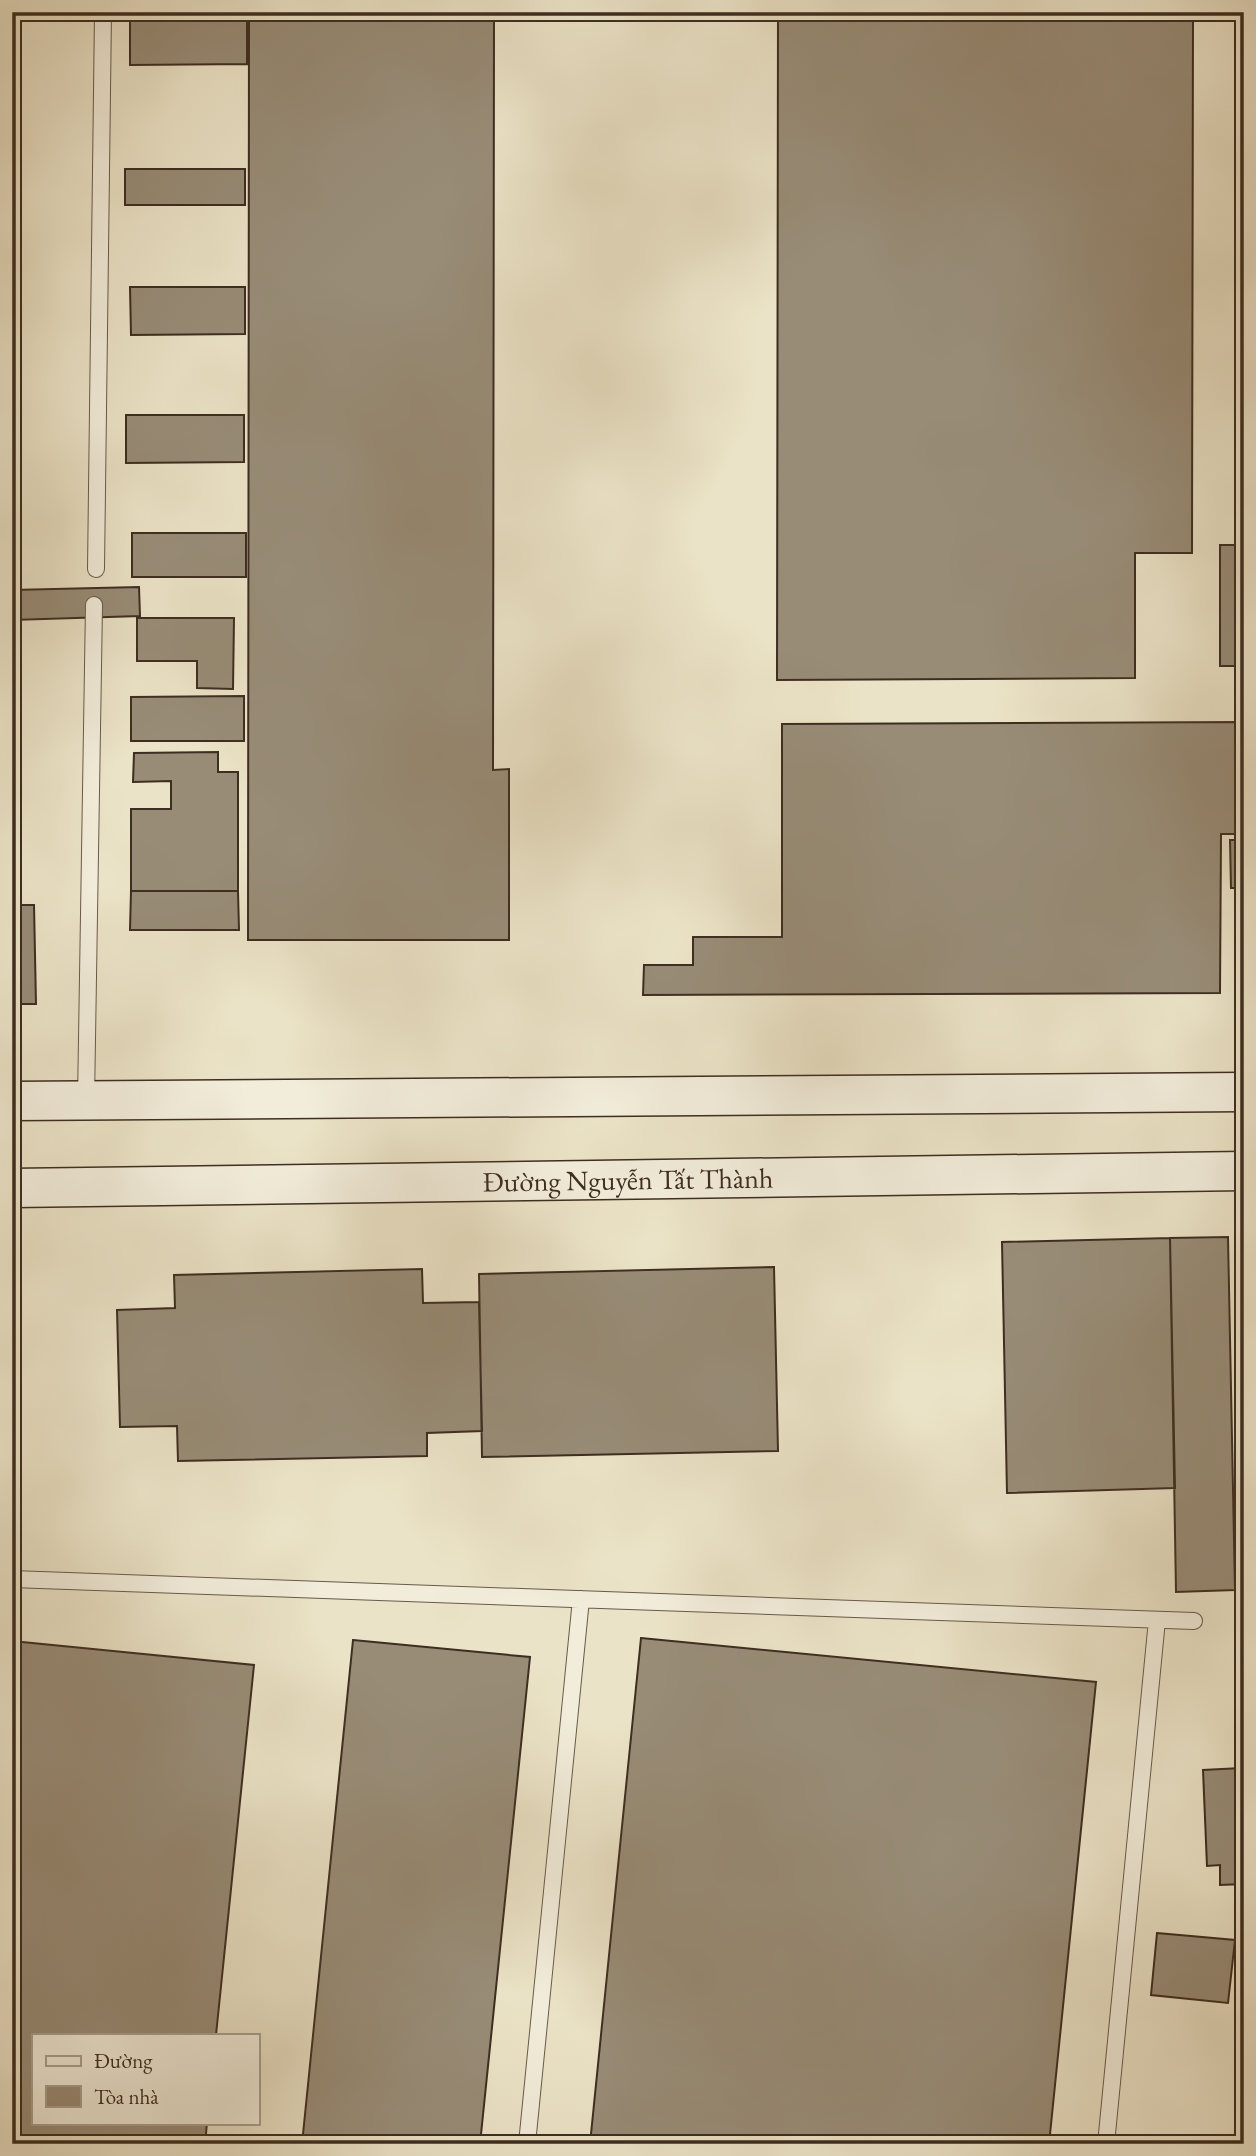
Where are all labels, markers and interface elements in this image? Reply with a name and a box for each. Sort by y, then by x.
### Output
street label: Đường Nguyễn Tất Thành [482,1159,774,1200]
legend [32,2034,259,2124]
text: Đường [94,2047,153,2074]
text: Tòa nhà [94,2083,159,2110]

